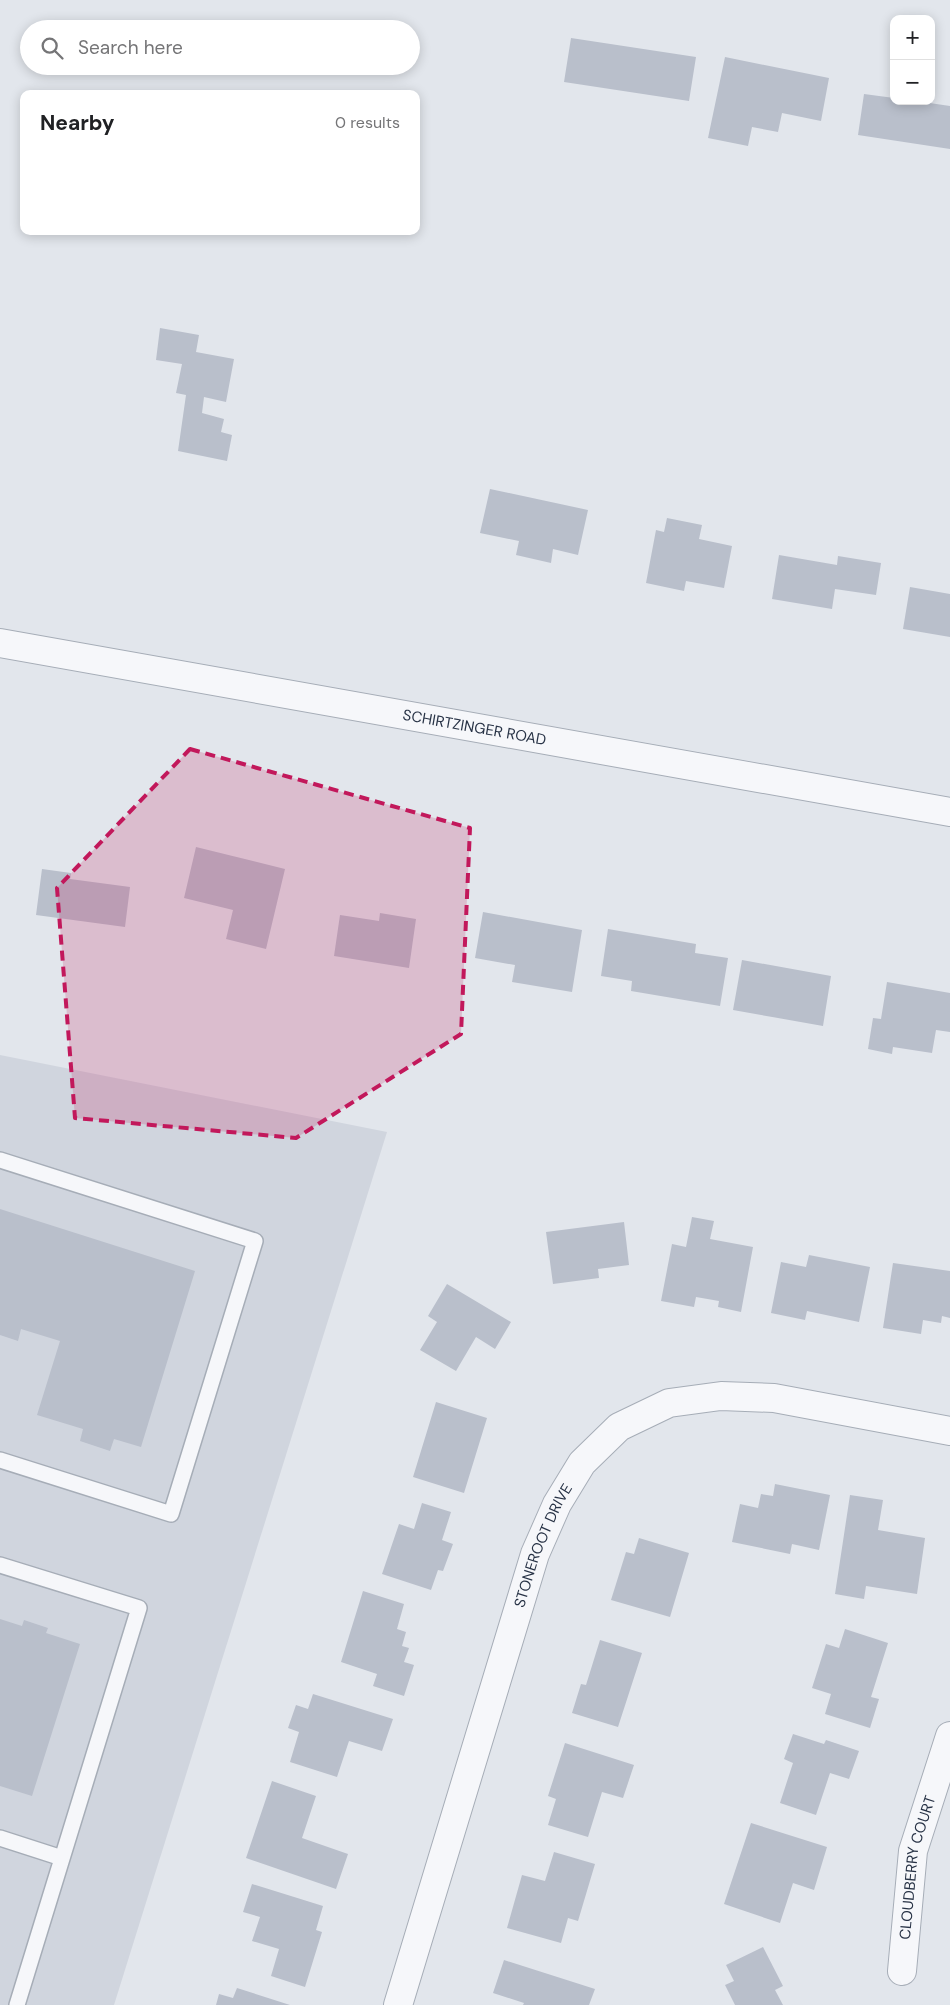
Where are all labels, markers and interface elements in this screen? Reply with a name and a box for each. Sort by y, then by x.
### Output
map controls [890,15,935,105]
button: + [890,15,935,60]
search box [20,20,420,75]
icon: search [38,34,66,62]
text: Search here [78,35,183,60]
button: − [890,60,935,105]
text: Nearby [40,109,114,137]
text: 0 results [335,112,400,133]
street label: SCHIRTZINGER ROAD [401,705,548,750]
street label: STONEROOT DRIVE [509,1480,577,1610]
street label: CLOUDBERRY COURT [895,1793,940,1940]

